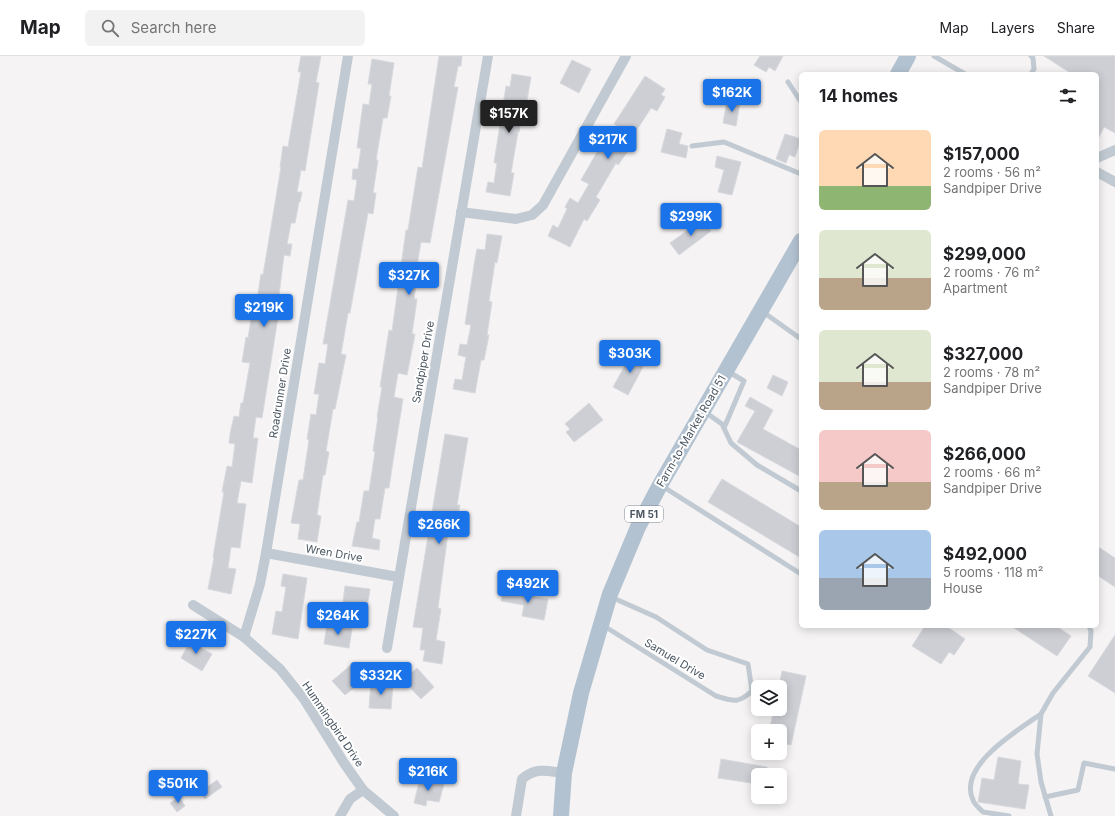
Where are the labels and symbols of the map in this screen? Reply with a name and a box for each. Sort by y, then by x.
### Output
pin: $162K [704,79,760,113]
pin: $157K [481,100,537,134]
pin: $217K [580,126,636,160]
pin: $299K [663,203,719,237]
pin: $327K [381,262,437,296]
pin: $219K [236,294,292,328]
street label: Sandpiper Drive [409,320,437,404]
pin: $303K [602,340,658,374]
street label: Roadrunner Drive [266,347,294,439]
street label: Farm-to-Market Road 51 [653,373,729,489]
road number: FM 51 [625,506,663,522]
pin: $266K [411,511,467,545]
street label: Wren Drive [304,541,364,565]
pin: $492K [500,570,556,604]
pin: $264K [310,602,366,636]
pin: $227K [168,621,224,655]
street label: Samuel Drive [642,635,708,683]
pin: $332K [353,662,409,696]
street label: Hummingbird Drive [299,678,367,770]
pin: $216K [400,758,456,792]
pin: $501K [150,770,206,804]

